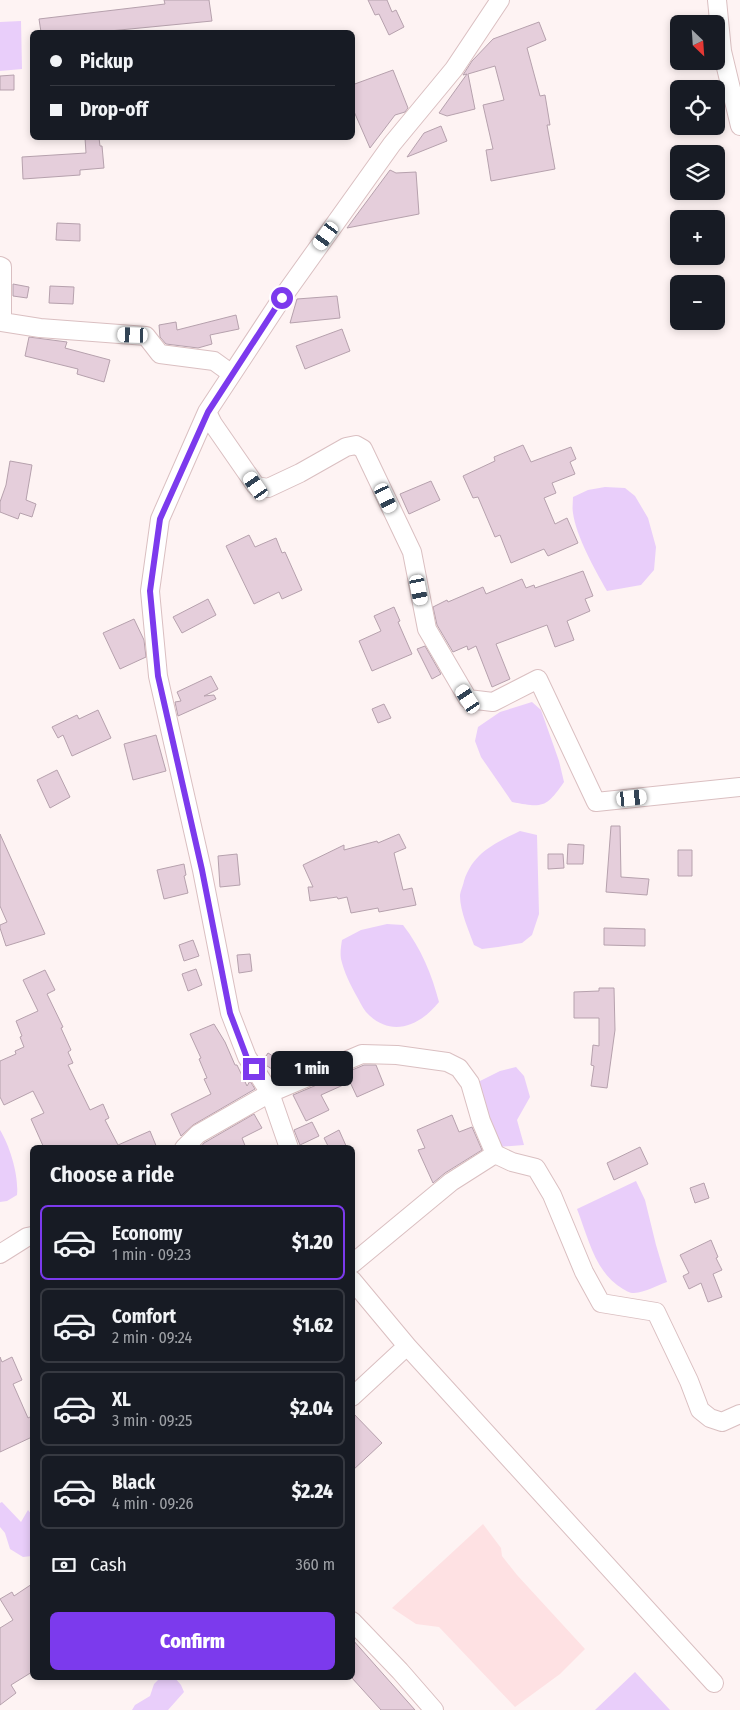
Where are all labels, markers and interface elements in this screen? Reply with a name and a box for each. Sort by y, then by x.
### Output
north arrow [670,15,725,70]
map controls [670,15,725,330]
text: Pickup [80,50,133,73]
button: locate [670,80,725,135]
text: Drop-off [80,98,148,121]
button: layers [670,145,725,200]
button: + [670,210,725,265]
car [311,219,340,253]
button: − [670,275,725,330]
route start [271,287,293,309]
car [117,327,148,343]
car [241,469,270,503]
car [372,481,399,515]
car [408,574,429,606]
car [453,682,482,716]
car [616,789,647,807]
callout: 1 min [272,1052,354,1086]
route end [243,1058,265,1080]
text: 1 min [295,1059,329,1078]
text: Choose a ride [50,1161,174,1188]
icon: car [52,1220,97,1265]
text: Economy [112,1222,182,1245]
text: $1.20 [292,1231,333,1254]
text: 1 min · 09:23 [112,1245,191,1264]
icon: car [52,1303,97,1348]
text: Comfort [112,1305,176,1328]
text: $1.62 [293,1314,333,1337]
text: 2 min · 09:24 [112,1328,192,1347]
icon: car [52,1386,97,1431]
text: XL [112,1388,131,1411]
text: $2.04 [290,1397,333,1420]
text: 3 min · 09:25 [112,1411,192,1430]
icon: car [52,1469,97,1514]
text: Black [112,1471,155,1494]
text: $2.24 [292,1480,333,1503]
text: 4 min · 09:26 [112,1494,194,1513]
icon: cash [50,1551,78,1579]
text: Cash [90,1553,127,1576]
text: 360 m [295,1555,335,1574]
button: Confirm [50,1612,335,1670]

